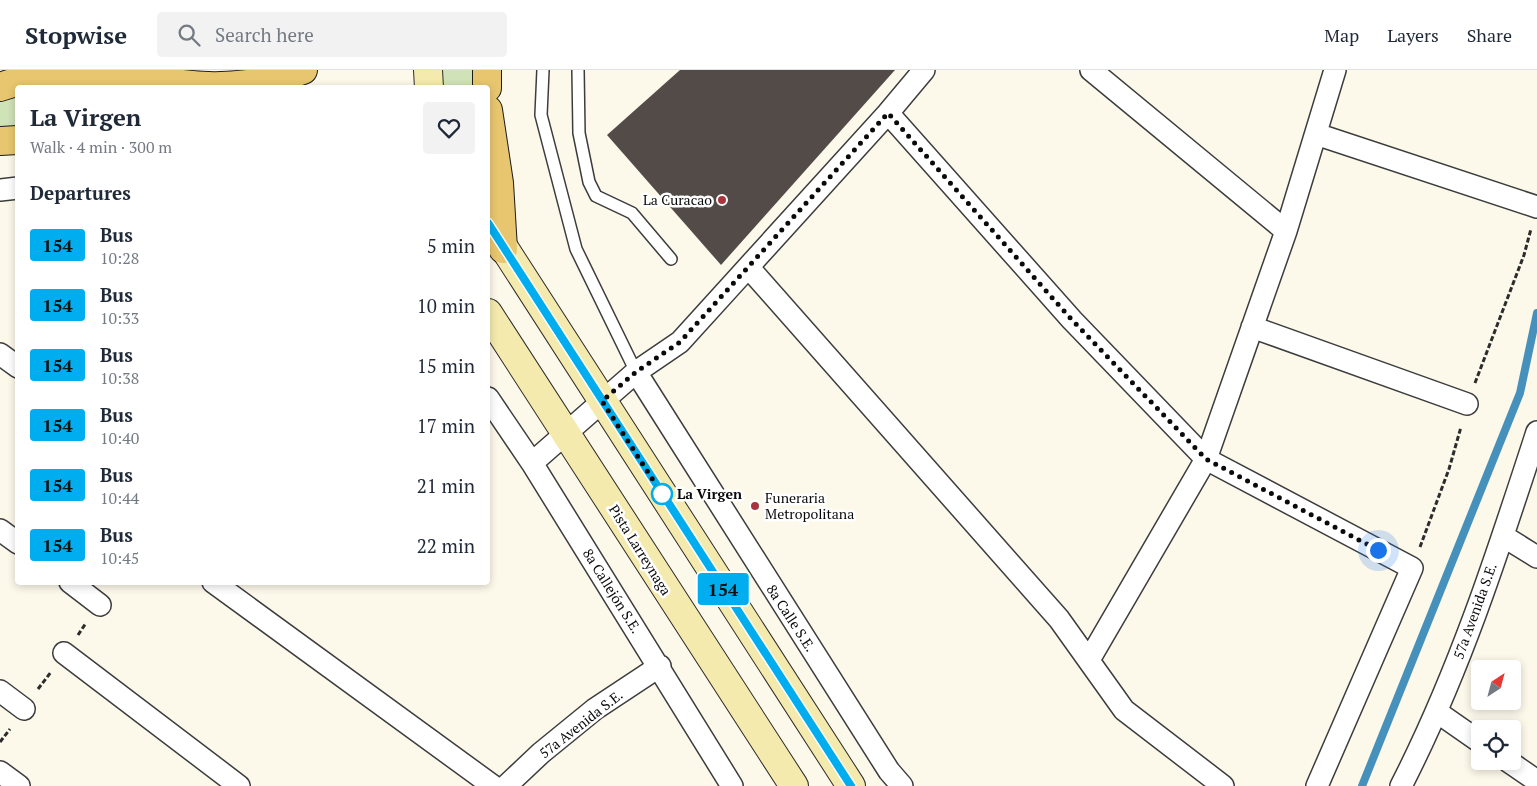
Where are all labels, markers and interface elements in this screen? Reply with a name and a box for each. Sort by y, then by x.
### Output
search box [157,12,507,57]
text: Stopwise [25,19,127,51]
icon: search [175,21,203,49]
text: Search here [215,22,314,47]
text: Map [1324,23,1359,47]
text: Layers [1387,23,1439,47]
text: Share [1467,23,1512,47]
text: La Virgen [30,101,141,133]
button: heart [423,102,475,154]
text: Walk · 4 min · 300 m [30,136,172,158]
text: Departures [30,180,131,205]
place label: La Curacao [643,190,712,209]
marker: La Curacao [716,194,728,206]
text: Bus [100,222,133,247]
text: 154 [42,233,73,257]
text: 5 min [427,233,475,258]
text: 10:28 [100,247,139,269]
text: Bus [100,282,133,307]
text: 154 [42,293,73,317]
text: 10 min [417,293,475,318]
text: 10:33 [100,307,139,329]
text: Bus [100,342,133,367]
text: 154 [42,353,73,377]
text: 15 min [417,353,475,378]
text: 10:38 [100,367,139,389]
text: Bus [100,402,133,427]
text: 154 [42,413,73,437]
text: 17 min [417,413,475,438]
text: 10:40 [100,427,139,449]
text: Bus [100,462,133,487]
text: 154 [42,473,73,497]
text: 21 min [417,473,475,498]
marker: La Virgen [651,483,673,505]
place label: La Virgen [677,484,742,503]
text: 10:44 [100,487,139,509]
place label: Funeraria Metropolitana [765,488,854,523]
marker: Funeraria Metropolitana [749,500,761,512]
street label: Pista Larreynaga [605,501,676,599]
text: Bus [100,522,133,547]
text: 154 [42,533,73,557]
text: 22 min [417,533,475,558]
your location [1366,538,1391,563]
street label: 8a Callejón S.E. [579,545,646,637]
text: 10:45 [100,547,139,569]
street label: 57a Avenida S.E. [1448,560,1501,662]
line badge: 154 [694,573,752,605]
text: 154 [708,577,738,601]
street label: 8a Calle S.E. [763,581,820,655]
north arrow [1471,660,1521,710]
map controls [1471,660,1521,770]
street label: 57a Avenida S.E. [535,685,626,762]
button: locate [1471,720,1521,770]

